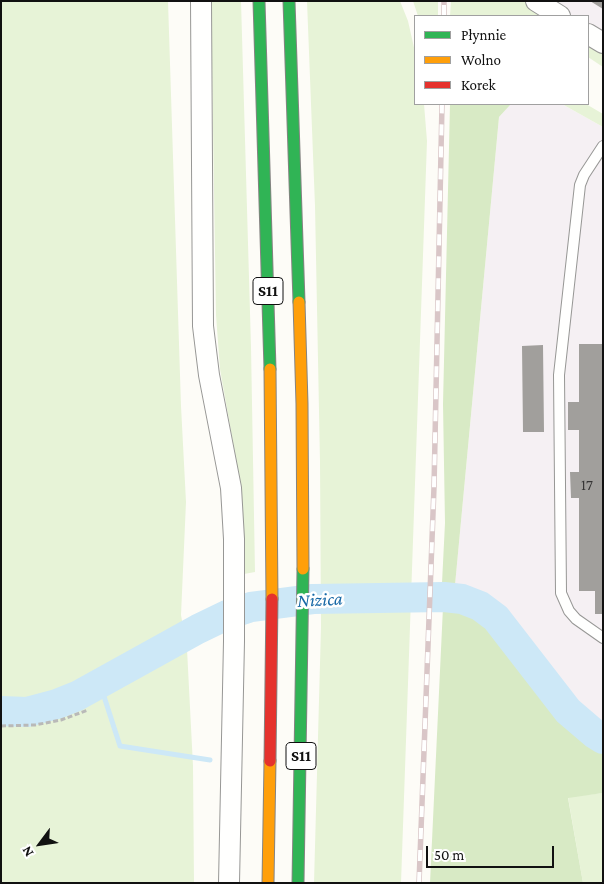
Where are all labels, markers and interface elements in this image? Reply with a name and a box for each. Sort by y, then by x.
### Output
legend [414,15,589,105]
text: Płynnie [461,27,506,43]
text: Wolno [461,52,501,68]
text: Korek [461,77,496,93]
road number: S11 [253,278,283,304]
house number: 17 [581,476,593,494]
water label: Nizica [297,587,343,613]
road number: S11 [286,742,316,769]
north arrow [15,819,65,869]
scale bar [429,836,556,868]
text: N [18,844,36,860]
text: 50 m [434,847,464,863]

